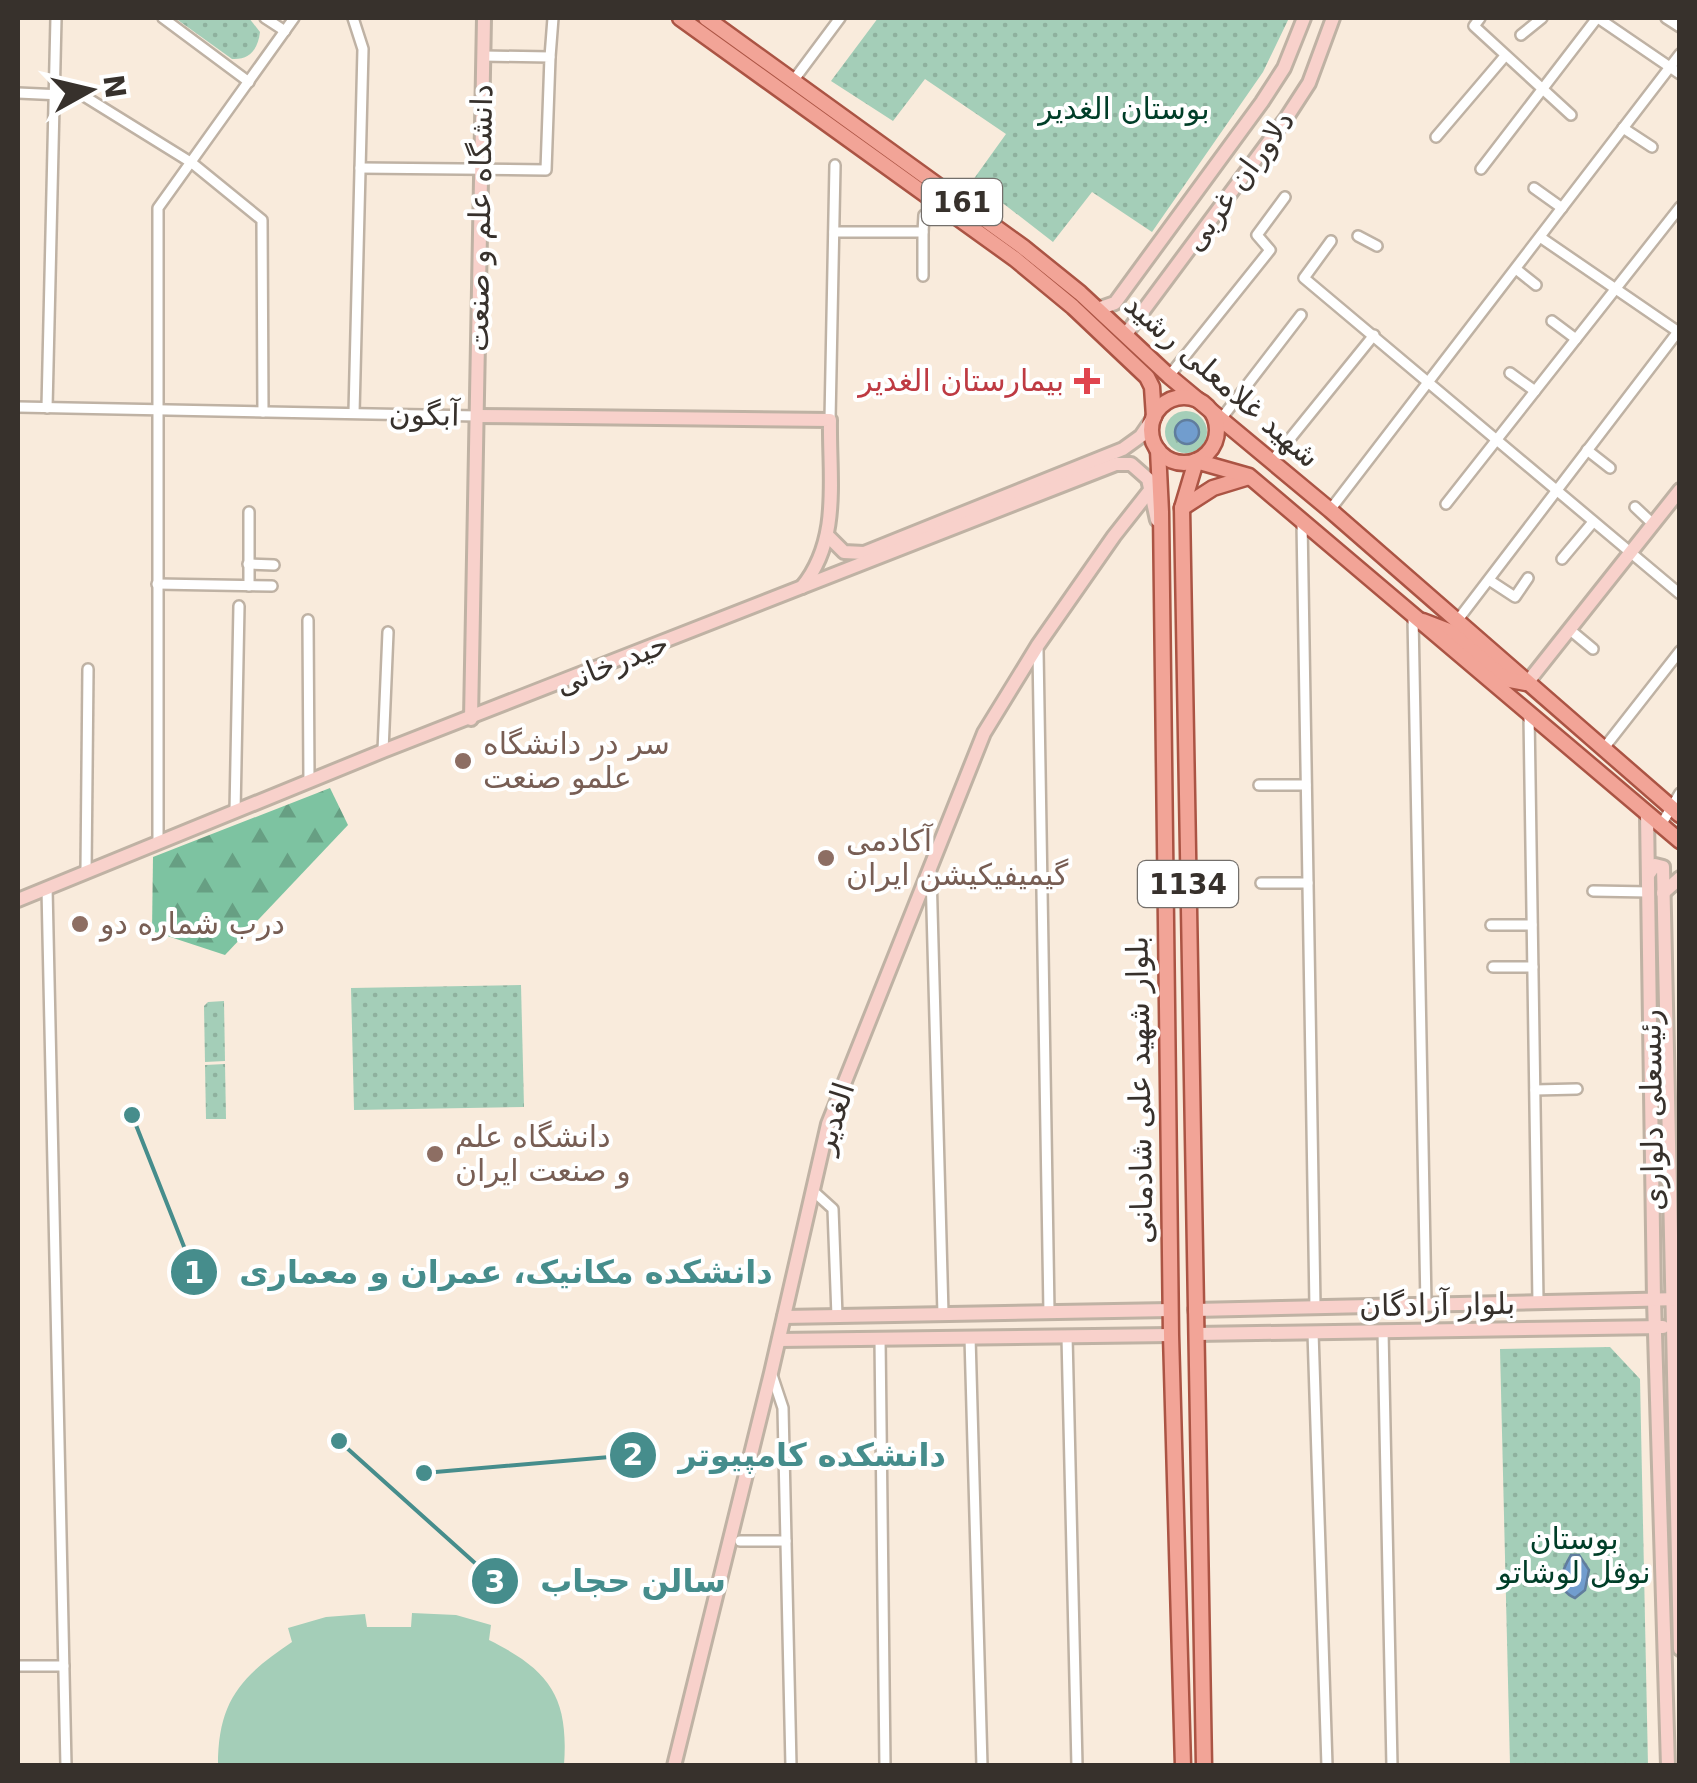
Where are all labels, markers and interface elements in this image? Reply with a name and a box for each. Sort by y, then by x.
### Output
north arrow [40,40,140,140]
text: N [96,73,132,100]
street label: دانشگاه علم و صنعت [460,84,500,352]
park label: بوستان الغدیر [1036,91,1210,126]
street label: دلاوران غربی [1176,104,1302,258]
road number: 161 [922,179,1002,225]
street label: شهید غلامعلی رشید [1117,287,1327,475]
place label: بیمارستان الغدیر [856,363,1064,398]
marker: بیمارستان الغدیر [1074,368,1100,394]
street label: آبگون [388,396,461,433]
street label: حیدرخانی [550,625,673,702]
place label: سر در دانشگاه علمو صنعت [483,726,670,795]
marker: سر در دانشگاه علمو صنعت [452,750,474,772]
place label: آکادمی گیمیفیکیشن ایران [846,823,1069,892]
marker: آکادمی گیمیفیکیشن ایران [815,847,837,869]
road number: 1134 [1138,861,1238,907]
place label: درب شماره دو [98,906,285,942]
marker: درب شماره دو [69,913,91,935]
street label: بلوار شهید علی شادمانی [1119,936,1161,1244]
street label: رئیسعلی دلواری [1632,1009,1671,1211]
street label: الغدیر [805,1078,861,1160]
place label: دانشگاه علم و صنعت ایران [455,1119,631,1189]
marker: دانشگاه علم و صنعت ایران [424,1143,446,1165]
callout: دانشکده مکانیک، عمران و معماری [169,1241,792,1303]
text: دانشکده مکانیک، عمران و معماری [239,1253,773,1291]
text: 1 [184,1255,204,1290]
street label: بلوار آزادگان [1359,1286,1515,1323]
callout: دانشکده کامپیوتر [608,1424,965,1486]
text: دانشکده کامپیوتر [676,1436,946,1474]
text: 2 [623,1437,643,1472]
park label: بوستان نوفل لوشاتو [1495,1521,1651,1590]
callout: سالن حجاب [470,1550,746,1612]
text: سالن حجاب [540,1562,726,1600]
text: 3 [485,1564,505,1599]

